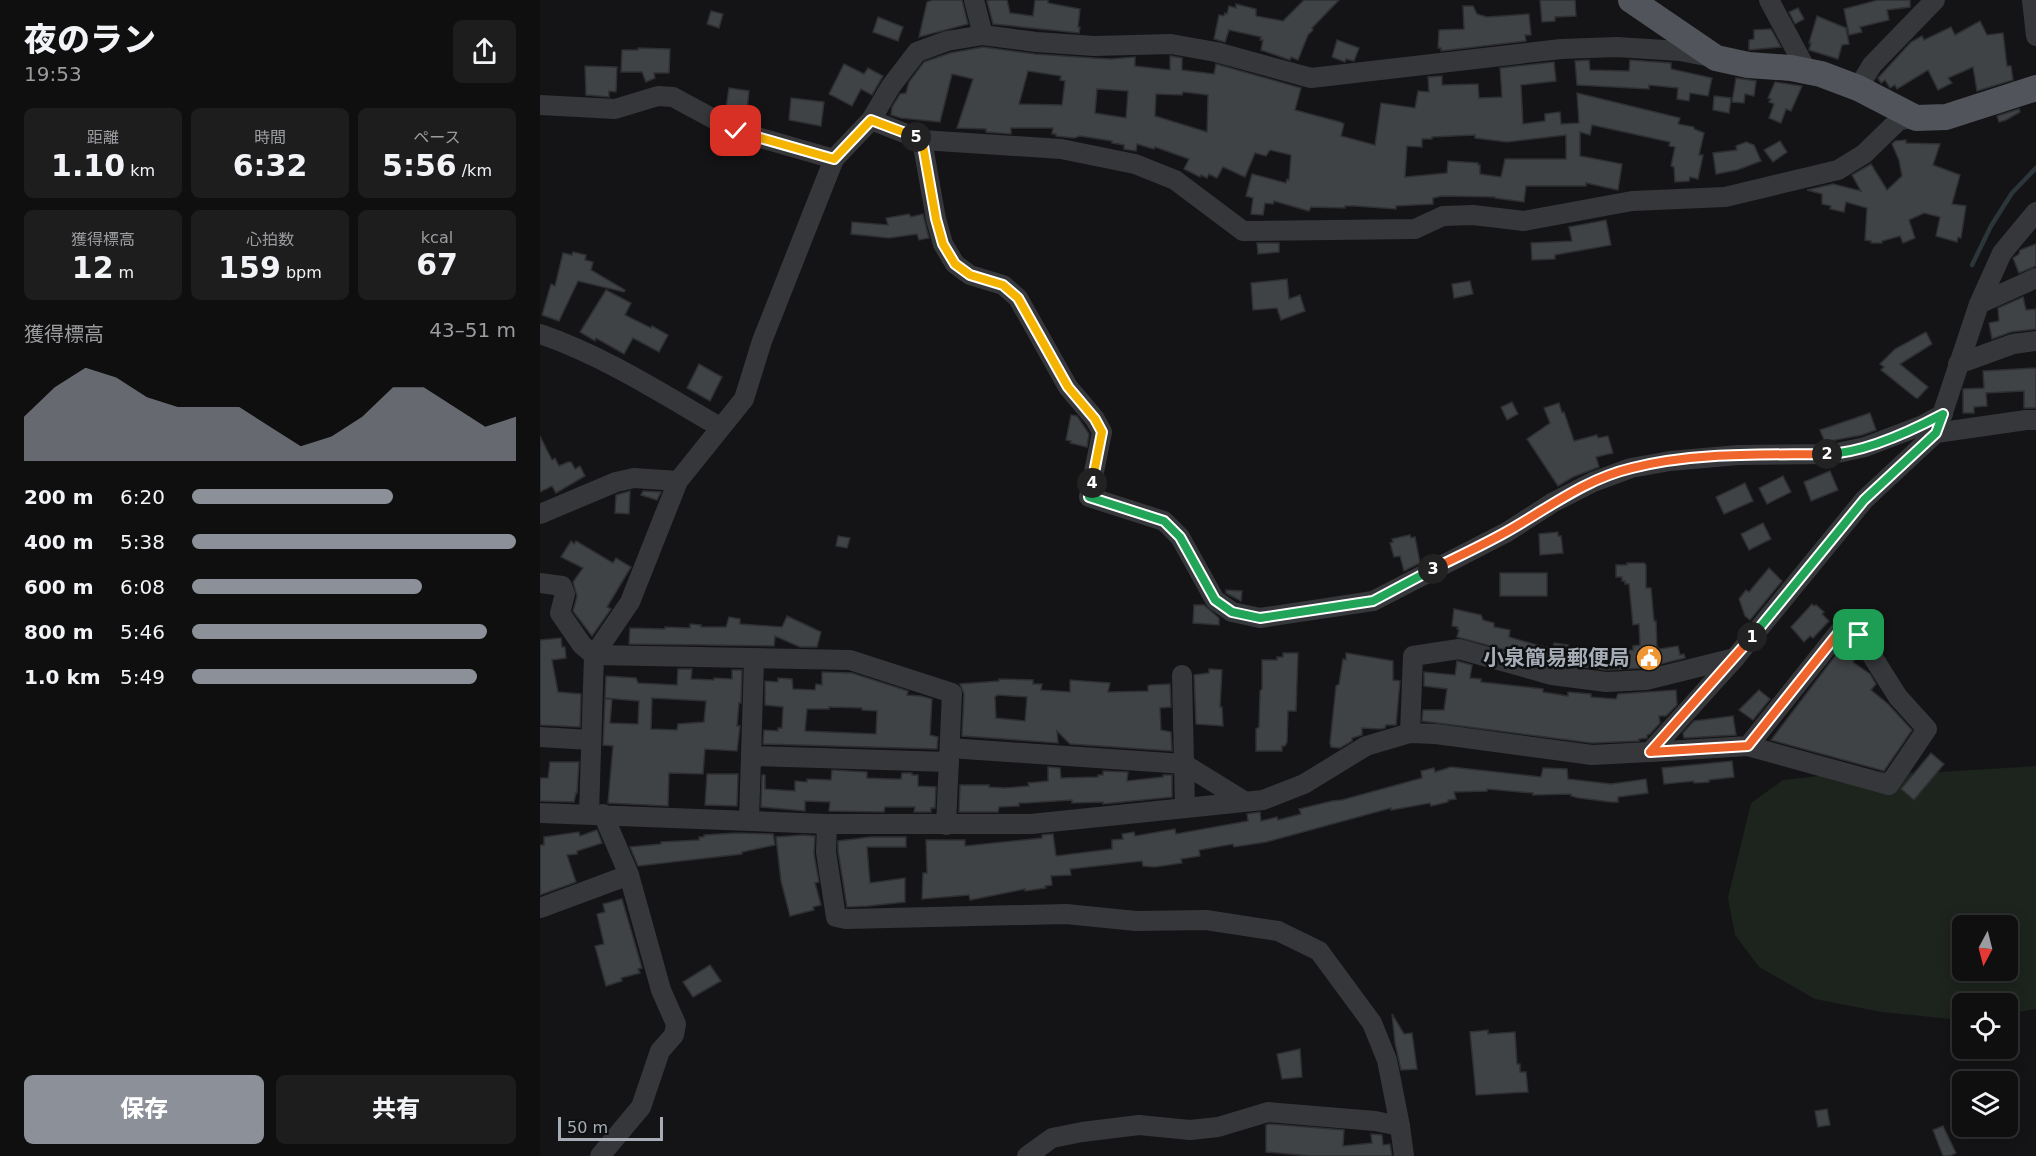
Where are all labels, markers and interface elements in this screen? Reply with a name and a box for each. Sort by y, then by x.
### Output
text: 夜のラン [24,20,156,59]
button: share [453,20,516,83]
text: 19:53 [24,62,82,86]
pin [710,105,761,156]
icon: check [719,114,752,147]
pin: 5 [901,122,931,152]
text: 5 [910,127,922,146]
text: 距離 [87,128,119,147]
text: 時間 [254,128,286,147]
text: ペース [413,128,461,147]
text: 1.10 [51,148,125,183]
text: 6:32 [233,148,307,183]
text: 5:56 [382,148,457,183]
text: km [125,161,155,180]
text: /km [457,161,492,180]
text: kcal [421,228,453,247]
text: 獲得標高 [71,230,135,249]
text: 心拍数 [246,230,294,249]
text: 67 [416,247,458,282]
text: 12 [72,250,114,285]
text: 159 [218,250,281,285]
text: m [114,263,134,282]
text: bpm [281,263,322,282]
text: 43–51 m [429,318,516,342]
text: 獲得標高 [24,322,104,346]
pin: 2 [1812,439,1842,469]
text: 2 [1821,444,1833,463]
pin: 4 [1077,468,1107,498]
text: 4 [1086,473,1098,492]
text: 200 m [24,485,94,509]
text: 6:20 [120,485,165,509]
text: 400 m [24,530,94,554]
text: 5:38 [120,530,165,554]
pin: 3 [1418,554,1448,584]
text: 3 [1427,559,1439,578]
text: 600 m [24,575,94,599]
text: 6:08 [120,575,165,599]
pin [1833,609,1884,660]
icon: arrive [1842,618,1875,651]
text: 800 m [24,620,94,644]
text: 5:46 [120,620,165,644]
pin: 1 [1737,622,1767,652]
text: 1 [1746,627,1758,646]
public building icon: 小泉簡易郵便局 [1634,643,1664,673]
place label: 小泉簡易郵便局 [1483,646,1630,670]
text: 1.0 km [24,665,101,689]
text: 5:49 [120,665,165,689]
north arrow [1952,915,2018,981]
map controls [1952,915,2018,1137]
button: locate [1952,993,2018,1059]
button: layers [1952,1071,2018,1137]
button: 保存 [24,1075,264,1144]
button: 共有 [276,1075,516,1144]
scale bar [558,1114,663,1142]
text: 50 m [567,1118,608,1137]

